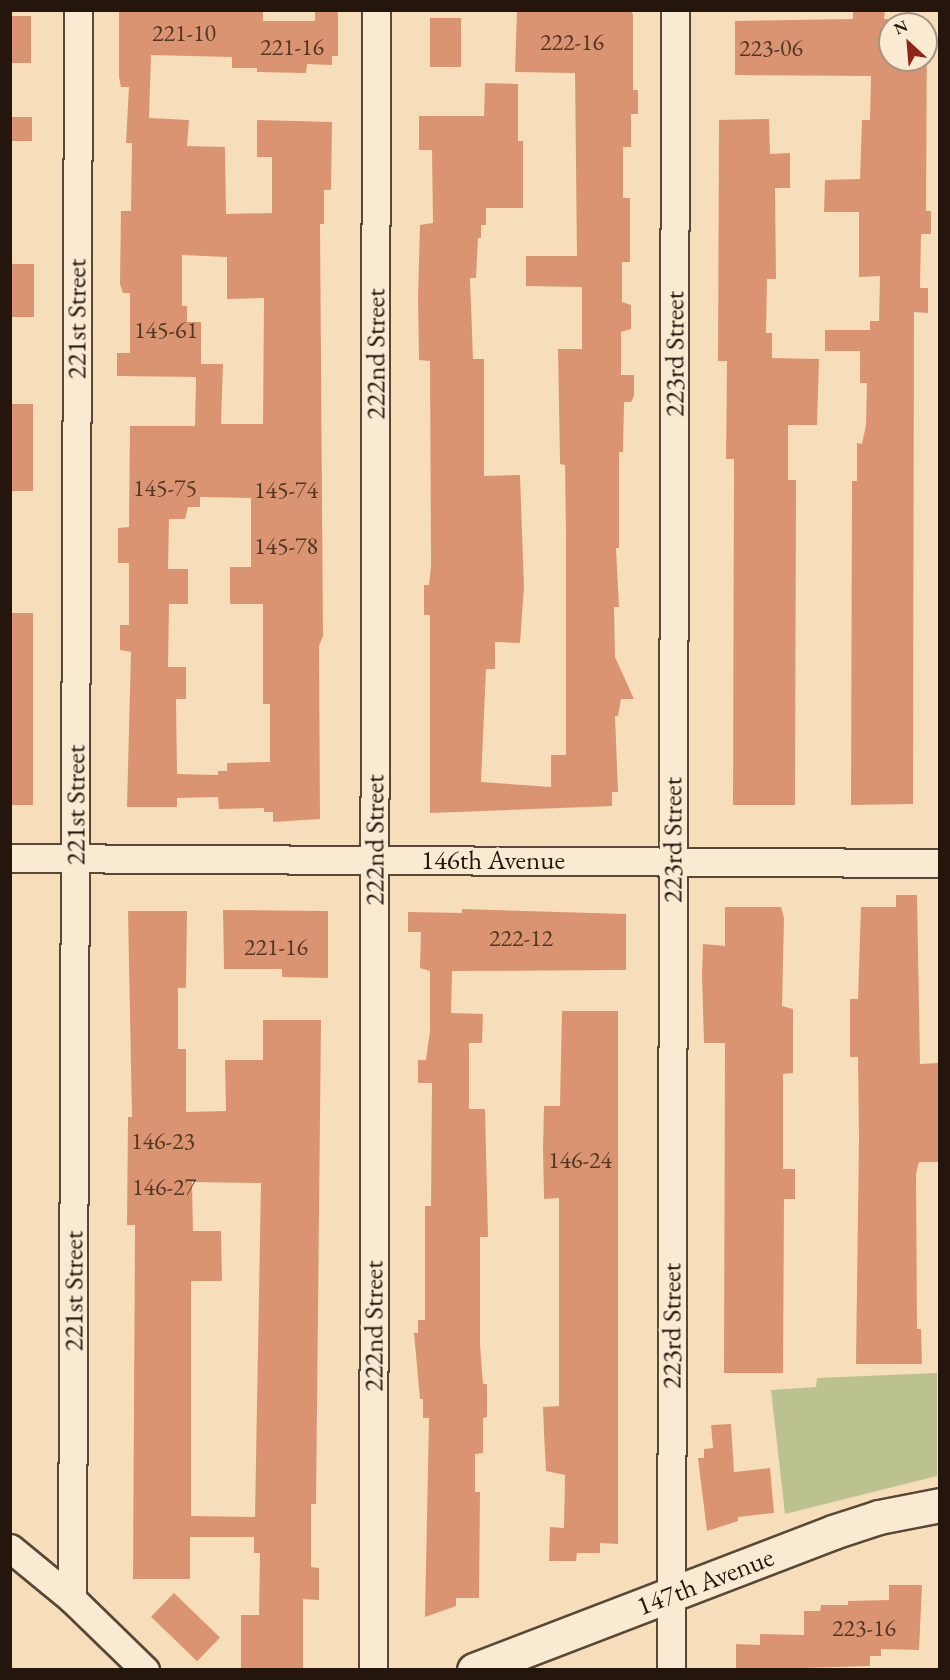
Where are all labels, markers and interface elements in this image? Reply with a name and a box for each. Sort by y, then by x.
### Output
north arrow [878,12,938,72]
text: N [890,15,911,39]
house number: 221-10 [152,19,216,47]
house number: 222-16 [540,28,604,56]
house number: 221-16 [260,33,324,61]
house number: 223-06 [739,34,803,62]
street label: 221st Street [60,259,92,379]
street label: 222nd Street [359,288,391,420]
street label: 223rd Street [658,291,690,417]
house number: 145-61 [134,316,198,344]
house number: 145-75 [133,474,197,502]
house number: 145-74 [254,476,318,504]
house number: 145-78 [254,532,318,560]
street label: 221st Street [59,745,91,865]
street label: 222nd Street [358,774,390,906]
street label: 223rd Street [656,777,688,903]
street label: 146th Avenue [421,844,565,876]
house number: 222-12 [489,924,553,952]
house number: 221-16 [244,933,308,961]
house number: 146-23 [131,1127,195,1155]
house number: 146-24 [548,1146,612,1174]
house number: 146-27 [132,1173,196,1201]
street label: 221st Street [57,1231,89,1351]
street label: 222nd Street [357,1260,389,1392]
street label: 223rd Street [655,1263,687,1389]
street label: 147th Avenue [632,1540,778,1622]
house number: 223-16 [832,1614,896,1642]

